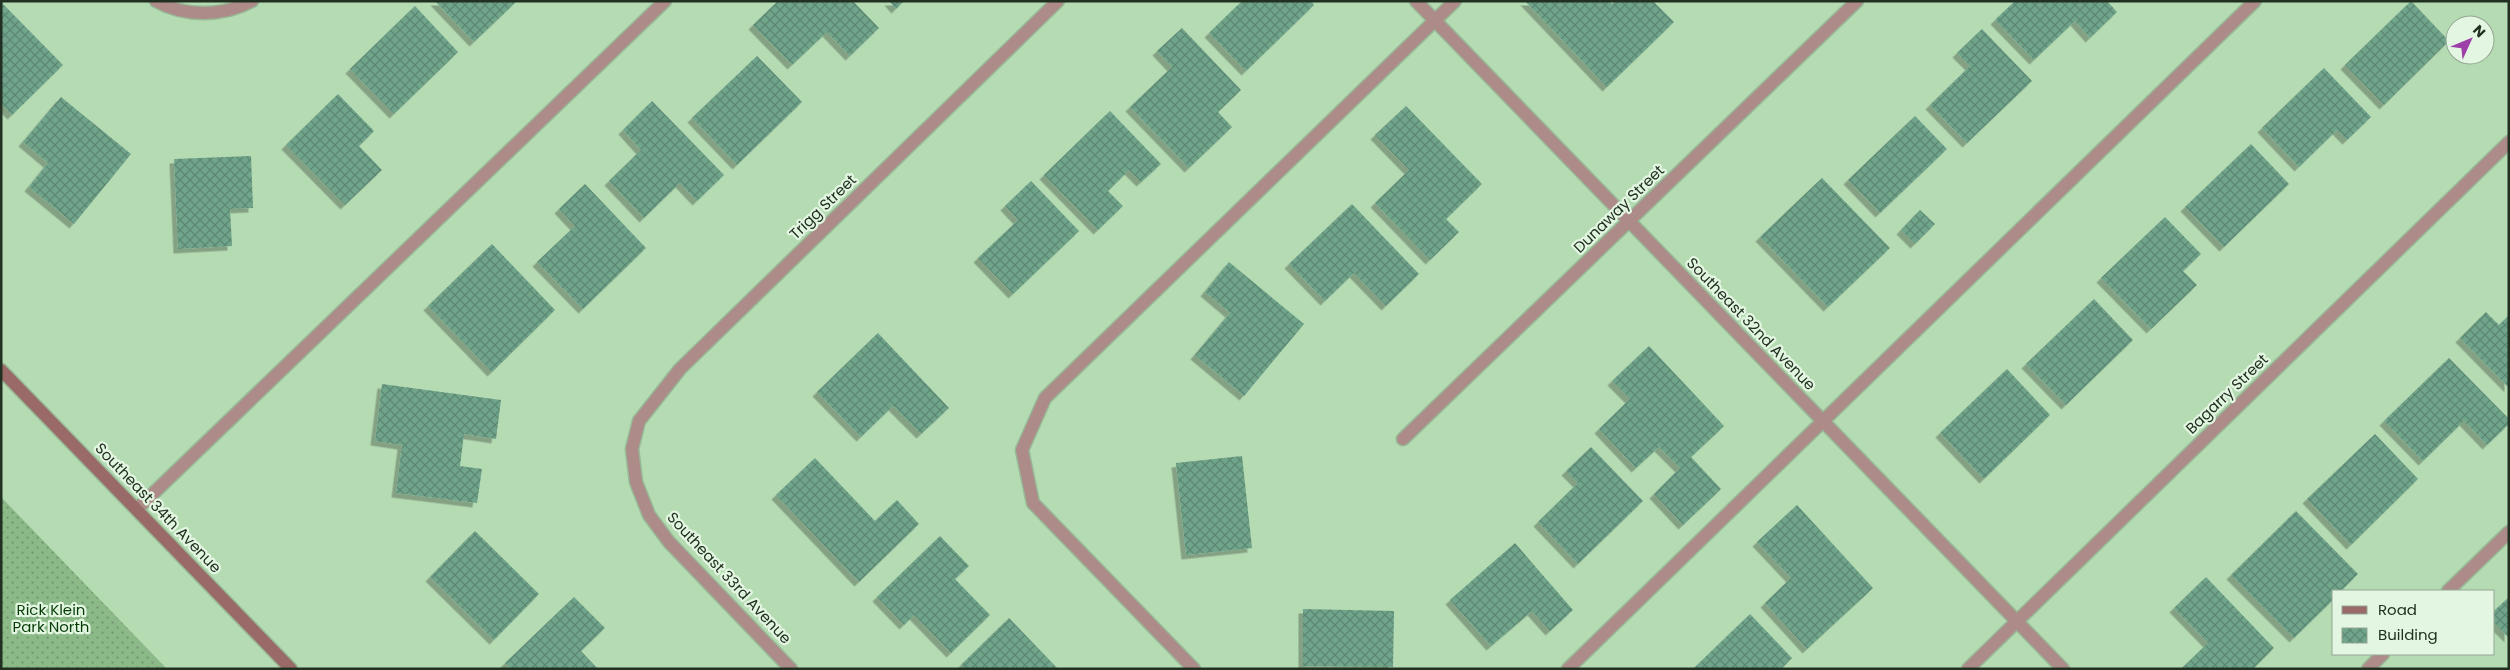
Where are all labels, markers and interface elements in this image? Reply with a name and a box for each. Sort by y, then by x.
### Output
north arrow [2445,15,2495,65]
text: N [2469,20,2490,42]
street label: Dunaway Street [1569,160,1669,257]
street label: Trigg Street [785,169,861,244]
street label: Southeast 32nd Avenue [1682,253,1821,395]
street label: Bagarry Street [2181,349,2272,438]
street label: Southeast 34th Avenue [91,438,226,577]
street label: Southeast 33rd Avenue [663,507,796,648]
legend [2332,590,2495,655]
park label: Rick Klein Park North [13,599,89,637]
text: Road [2378,599,2417,620]
text: Building [2378,624,2438,645]

